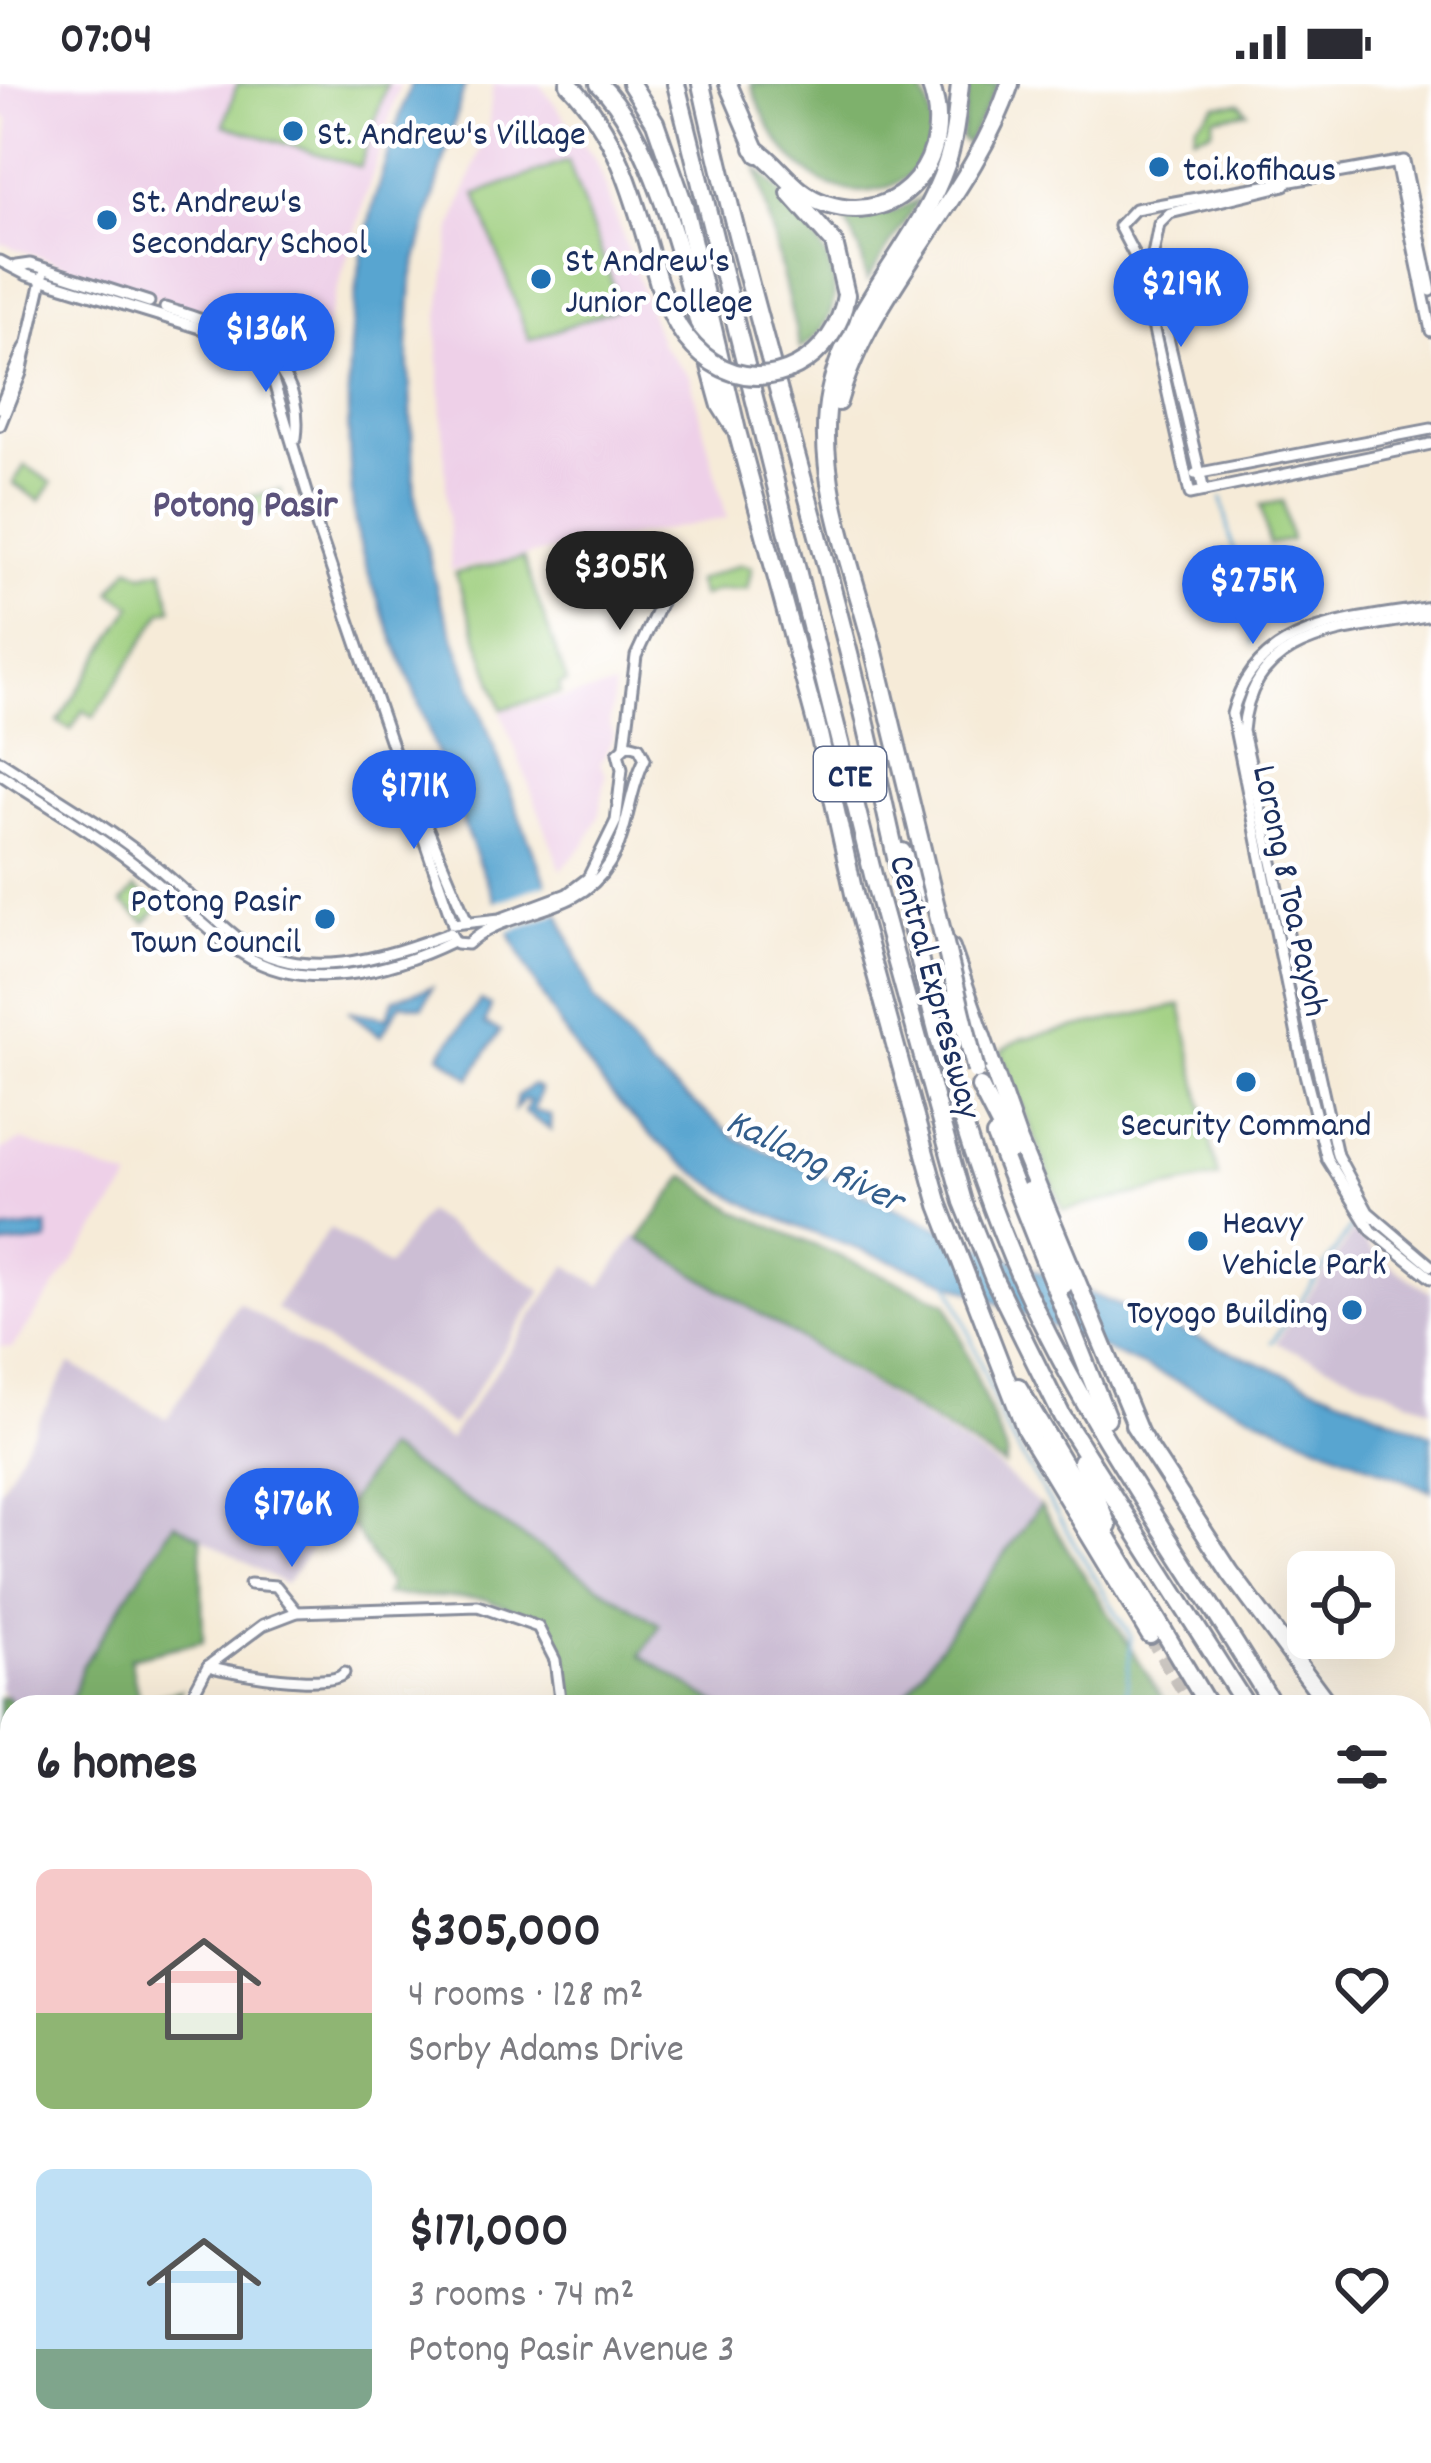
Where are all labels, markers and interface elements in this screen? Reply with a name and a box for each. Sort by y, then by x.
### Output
text: 07:04 [60,10,152,74]
place label: St. Andrew's Village [317,111,586,163]
marker: St. Andrew's Village [280,118,306,144]
place label: toi.kofihaus [1183,147,1336,199]
marker: toi.kofihaus [1146,154,1172,180]
place label: St. Andrew's Secondary School [131,179,368,272]
marker: St. Andrew's Secondary School [94,207,120,233]
place label: St Andrew's Junior College [565,238,753,331]
pin: $219K [1097,248,1265,350]
text: $219K [1140,259,1222,314]
marker: St Andrew's Junior College [528,266,554,292]
pin: $136K [182,293,350,395]
text: $136K [225,304,307,359]
district label: Potong Pasir [153,481,338,536]
pin: $305K [536,531,704,633]
text: $305K [573,542,667,597]
pin: $275K [1169,545,1337,647]
text: $275K [1209,556,1297,611]
road number: CTE [814,747,886,801]
pin: $171K [330,750,498,852]
text: $171K [379,761,449,816]
street label: Lorong 8 Toa Payoh [1235,761,1339,1022]
street label: Central Expressway [872,850,993,1127]
place label: Potong Pasir Town Council [130,878,302,971]
marker: Potong Pasir Town Council [312,906,338,932]
marker: Security Command [1233,1069,1259,1095]
water label: Kallang River [715,1097,915,1232]
place label: Security Command [1120,1102,1372,1154]
place label: Heavy Vehicle Park [1222,1200,1387,1293]
marker: Heavy Vehicle Park [1185,1228,1211,1254]
place label: Toyogo Building [1127,1290,1328,1342]
marker: Toyogo Building [1339,1297,1365,1323]
pin: $176K [208,1468,376,1570]
text: $176K [252,1479,332,1534]
map controls [1287,1551,1395,1659]
button: locate [1287,1551,1395,1659]
text: 6 homes [36,1731,198,1803]
icon: filters [1329,1734,1395,1800]
text: $305,000 [408,1898,601,1970]
icon: home [132,1917,276,2061]
icon: heart [1329,1956,1395,2022]
text: 4 rooms · 128 m² [408,1970,643,2025]
text: Sorby Adams Drive [408,2025,684,2080]
text: $171,000 [408,2198,569,2270]
icon: home [132,2217,276,2361]
icon: heart [1329,2256,1395,2322]
text: 3 rooms · 74 m² [408,2270,634,2325]
text: Potong Pasir Avenue 3 [408,2325,735,2380]

